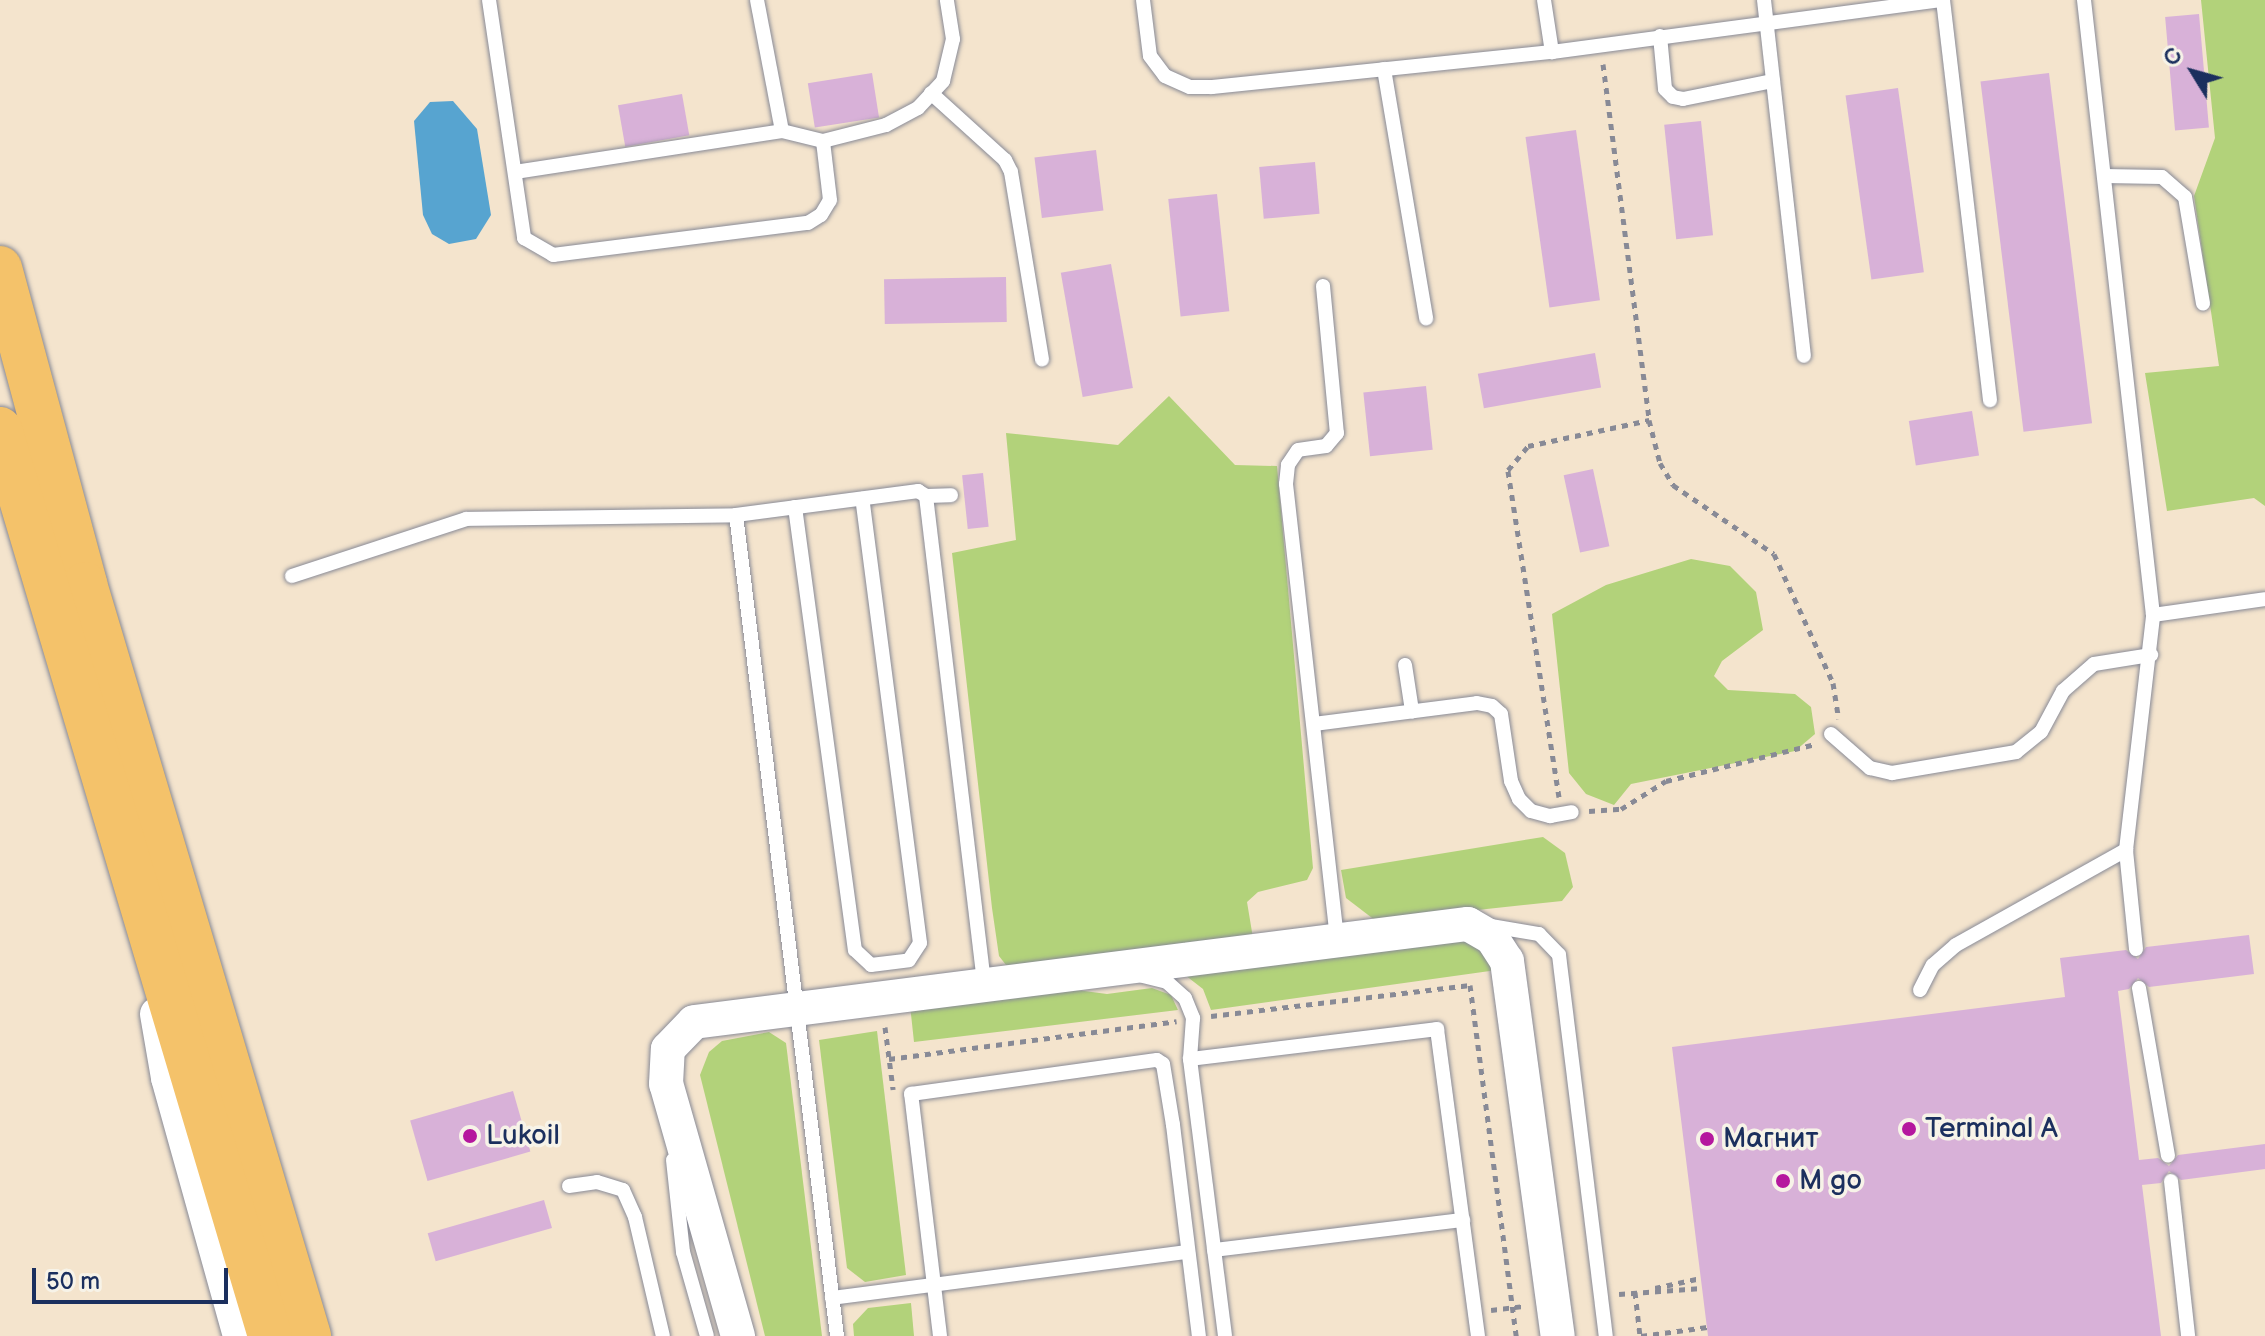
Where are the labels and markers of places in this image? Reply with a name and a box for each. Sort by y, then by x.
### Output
place label: Terminal A [1925,1112,2058,1146]
place label: Lukoil [486,1119,560,1153]
marker: Terminal A [1900,1120,1918,1138]
place label: Магнит [1723,1122,1818,1156]
marker: Lukoil [461,1127,479,1145]
marker: Магнит [1698,1130,1716,1148]
place label: М go [1799,1164,1862,1198]
marker: М go [1774,1172,1792,1190]

